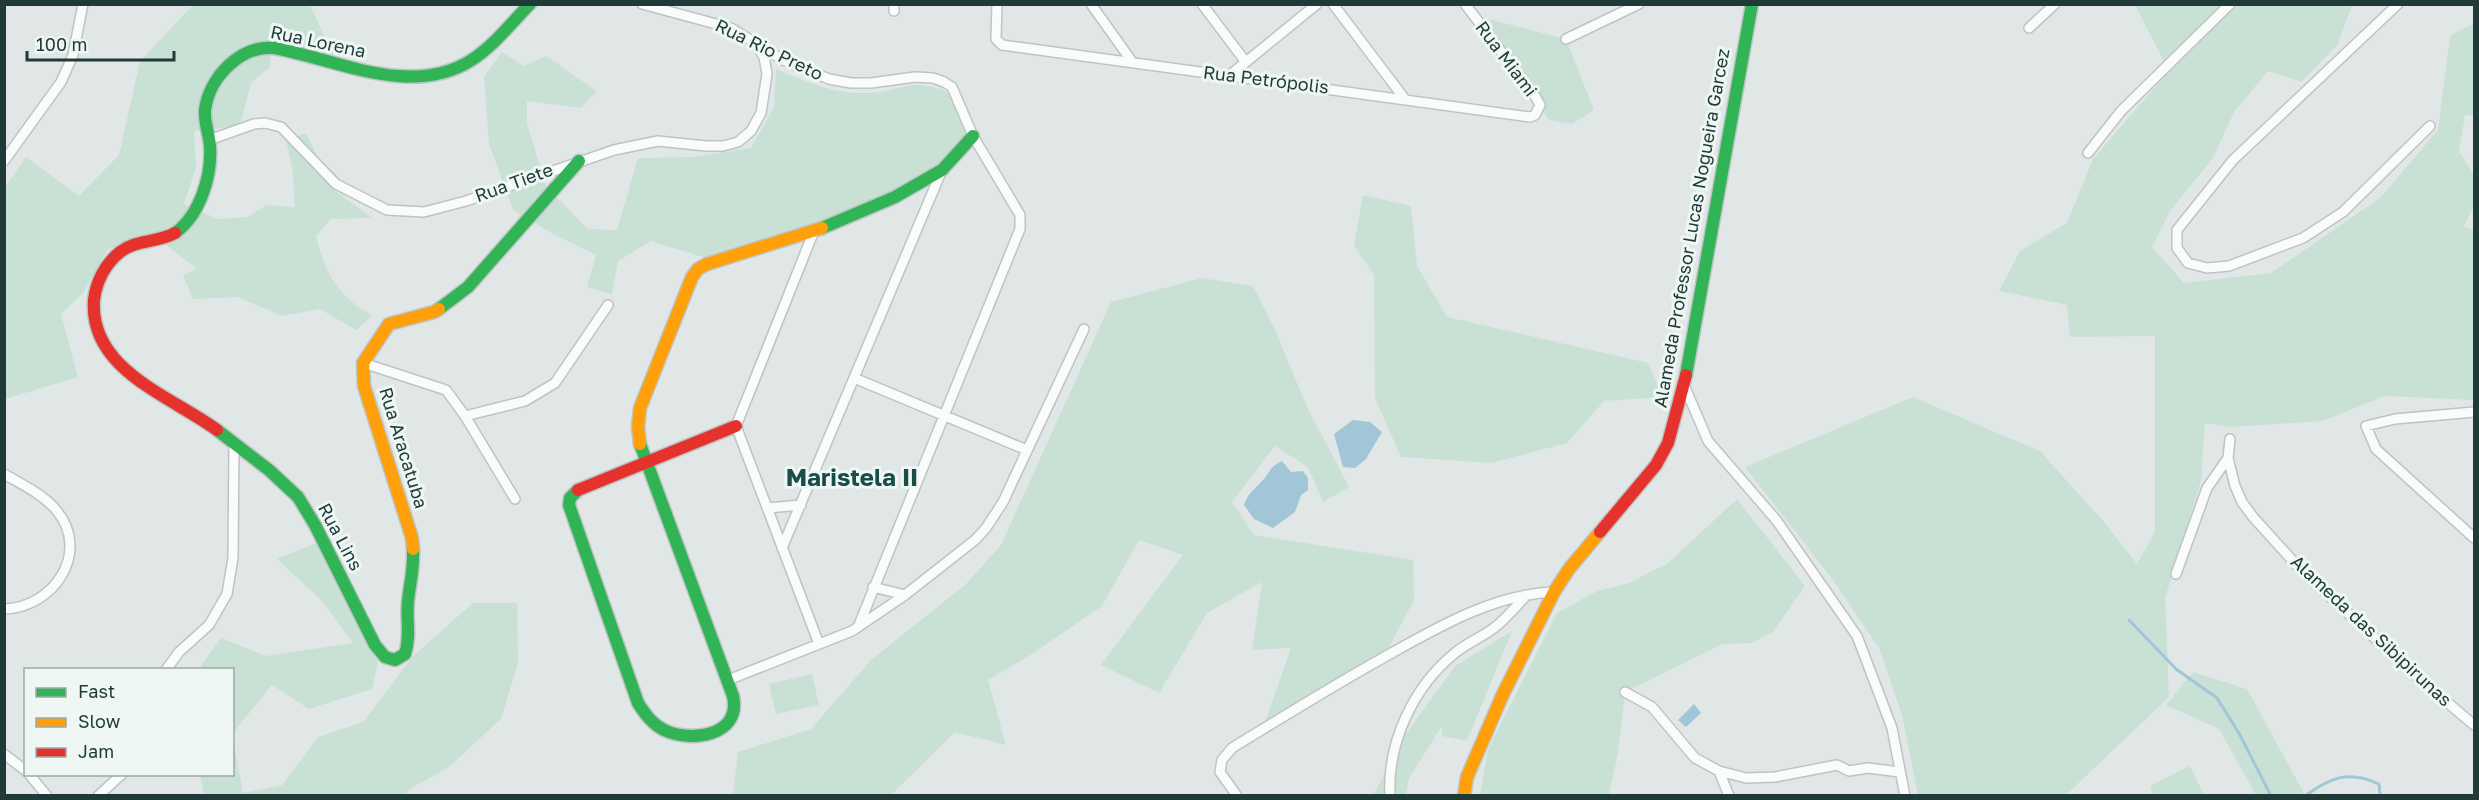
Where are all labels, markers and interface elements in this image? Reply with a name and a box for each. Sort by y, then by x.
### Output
street label: Rua Rio Preto [712,14,827,85]
street label: Rua Miami [1471,16,1542,100]
street label: Rua Lorena [269,20,368,62]
scale bar [27,24,174,62]
text: 100 m [36,33,87,55]
street label: Alameda Professor Lucas Nogueira Garcez [1649,46,1733,409]
street label: Rua Petrópolis [1202,60,1330,98]
street label: Rua Tiete [472,158,556,206]
street label: Rua Aracatuba [375,384,433,511]
district label: Maristela II [786,462,918,491]
street label: Rua Lins [314,499,368,574]
street label: Alameda das Sibipirunas [2287,550,2457,711]
legend [24,668,234,776]
text: Fast [78,680,115,702]
text: Slow [78,710,121,732]
text: Jam [78,740,114,762]

